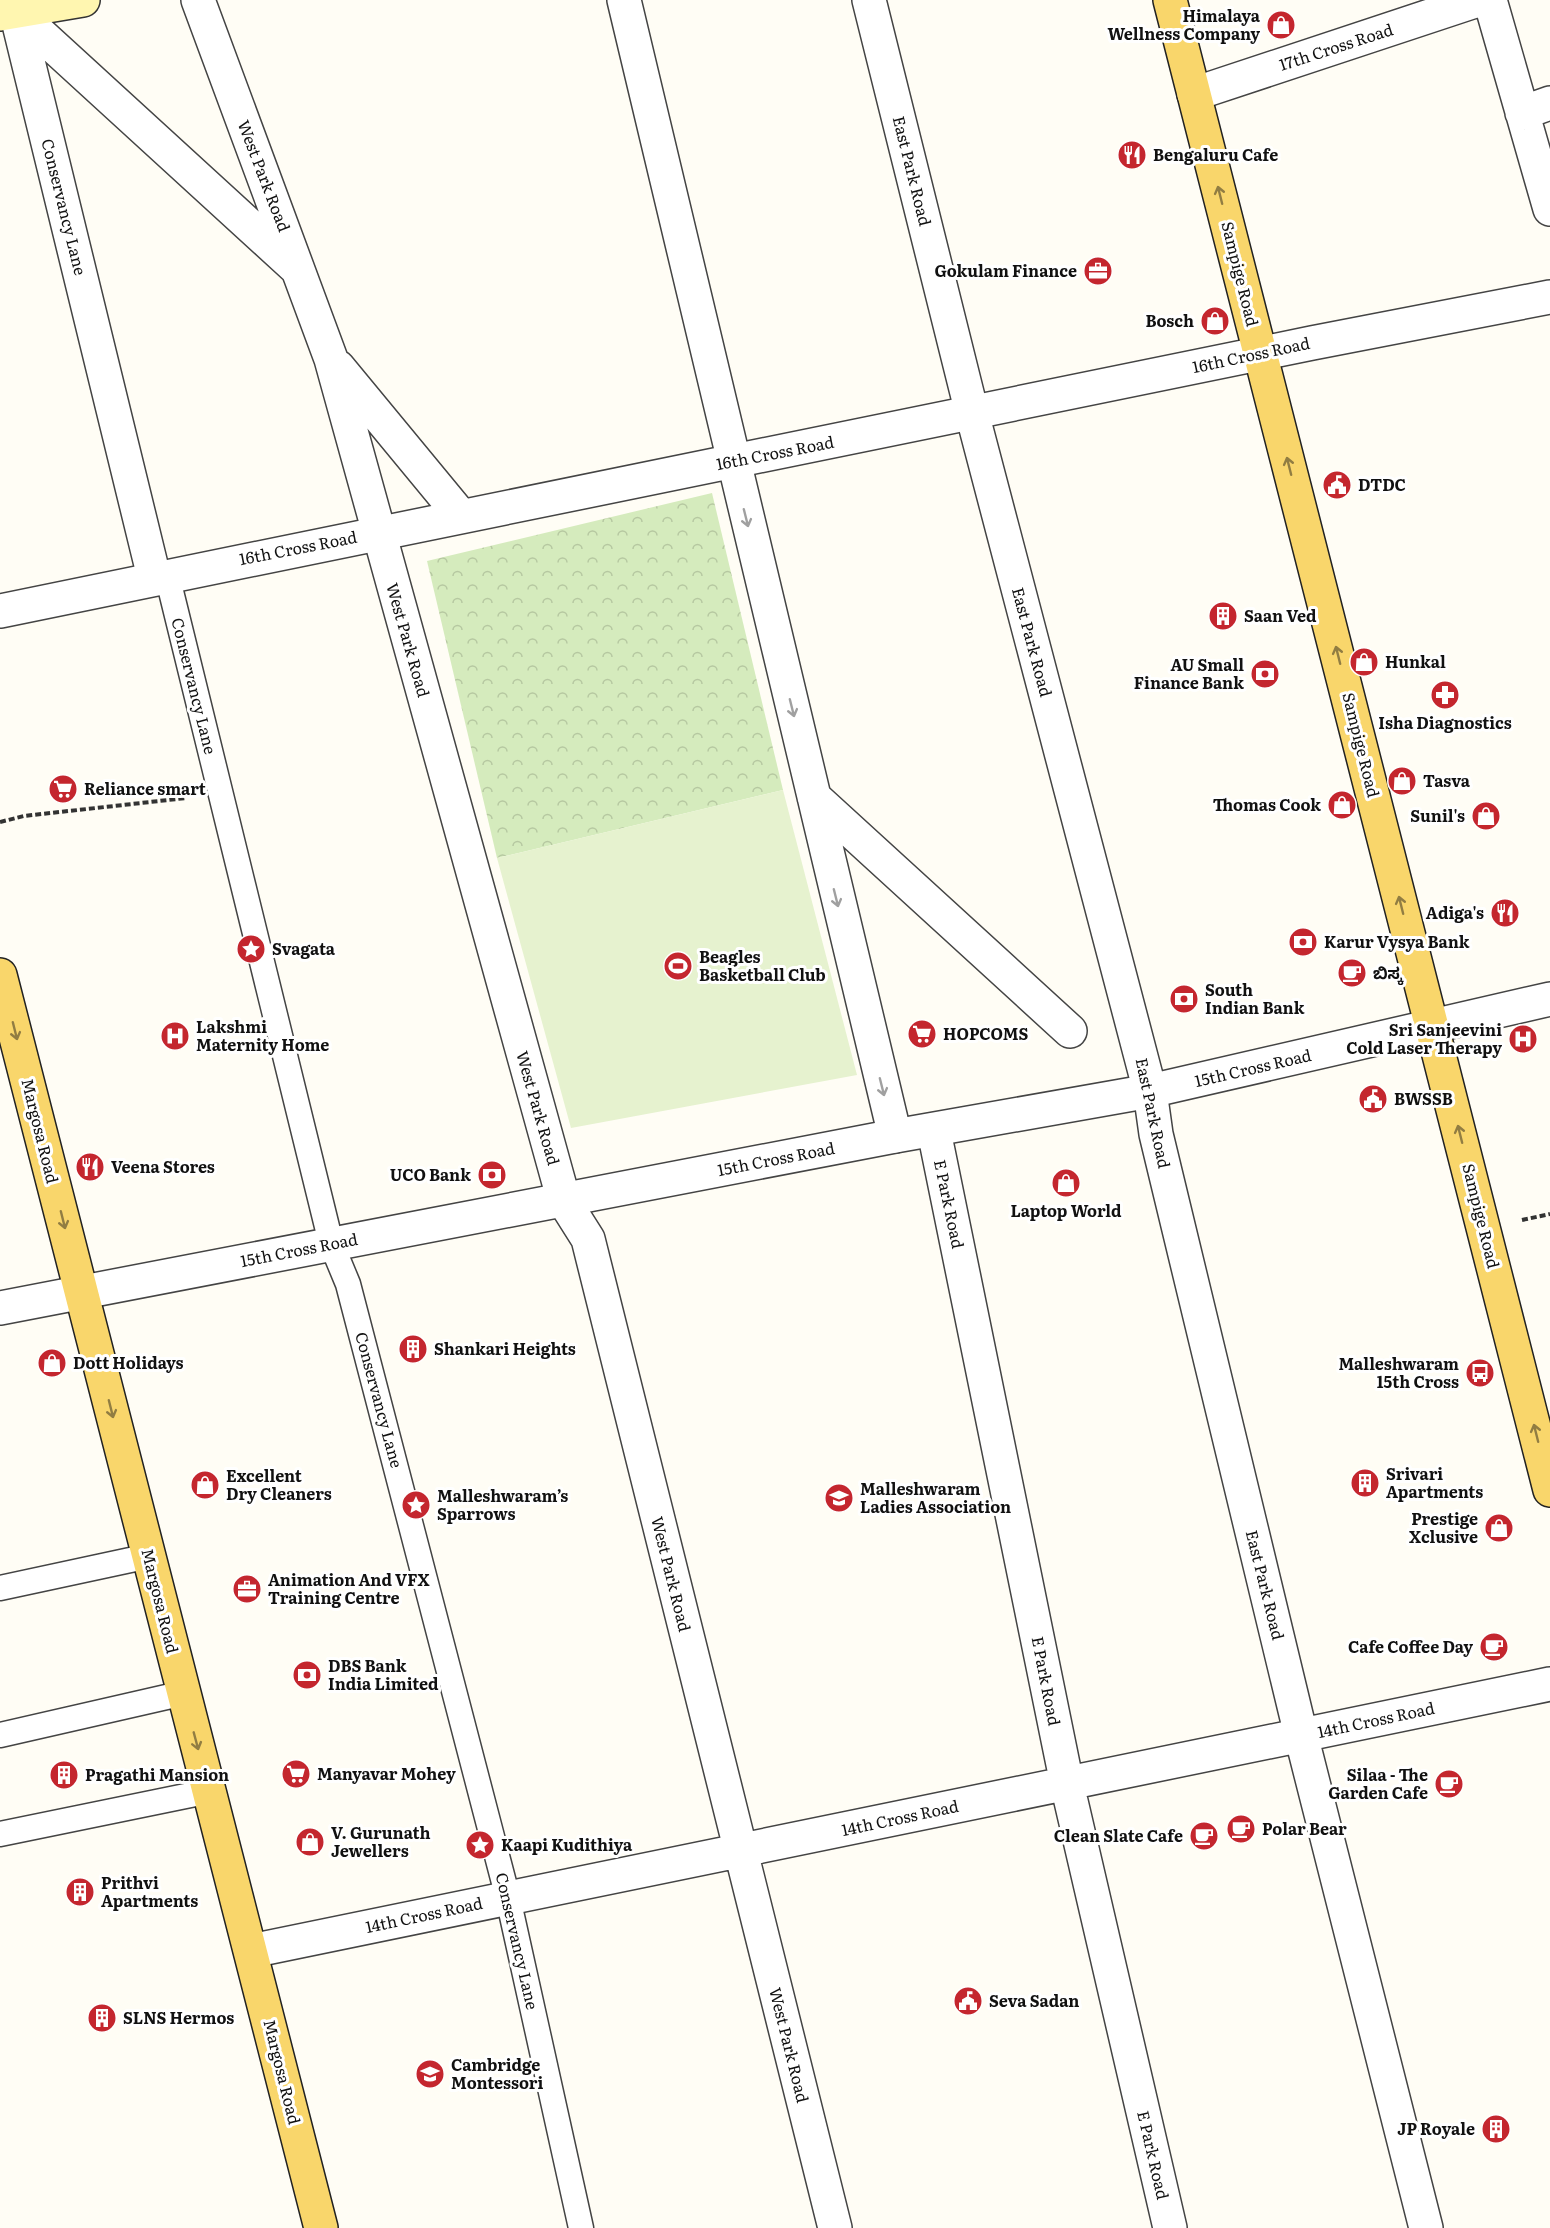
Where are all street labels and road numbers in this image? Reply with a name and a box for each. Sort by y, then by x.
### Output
street label: 17th Cross Road [1276,16,1396,76]
street label: East Park Road [888,113,938,228]
street label: West Park Road [233,116,297,235]
street label: Conservancy Lane [36,136,94,277]
street label: Sampige Road [1216,219,1266,329]
street label: 16th Cross Road [1190,330,1312,378]
street label: 16th Cross Road [714,429,836,475]
street label: 16th Cross Road [237,524,359,570]
street label: West Park Road [381,580,437,700]
street label: East Park Road [1007,584,1059,699]
street label: Conservancy Lane [166,615,224,756]
street label: Sampige Road [1337,690,1387,800]
street label: 15th Cross Road [1192,1042,1314,1092]
street label: West Park Road [511,1048,567,1168]
street label: East Park Road [1131,1055,1177,1171]
street label: Margosa Road [16,1076,66,1186]
street label: 15th Cross Road [715,1135,837,1181]
street label: E Park Road [929,1157,971,1251]
street label: Sampige Road [1457,1161,1507,1271]
street label: 15th Cross Road [238,1226,360,1272]
street label: Conservancy Lane [350,1329,410,1470]
street label: West Park Road [646,1514,698,1634]
street label: East Park Road [1241,1527,1291,1642]
street label: Margosa Road [136,1546,186,1656]
street label: E Park Road [1027,1634,1067,1728]
street label: 14th Cross Road [1315,1695,1437,1743]
street label: 14th Cross Road [839,1793,961,1841]
street label: Conservancy Lane [491,1870,545,2012]
street label: 14th Cross Road [363,1890,485,1938]
street label: West Park Road [764,1985,816,2105]
street label: Margosa Road [258,2017,308,2127]
street label: E Park Road [1132,2108,1176,2202]

